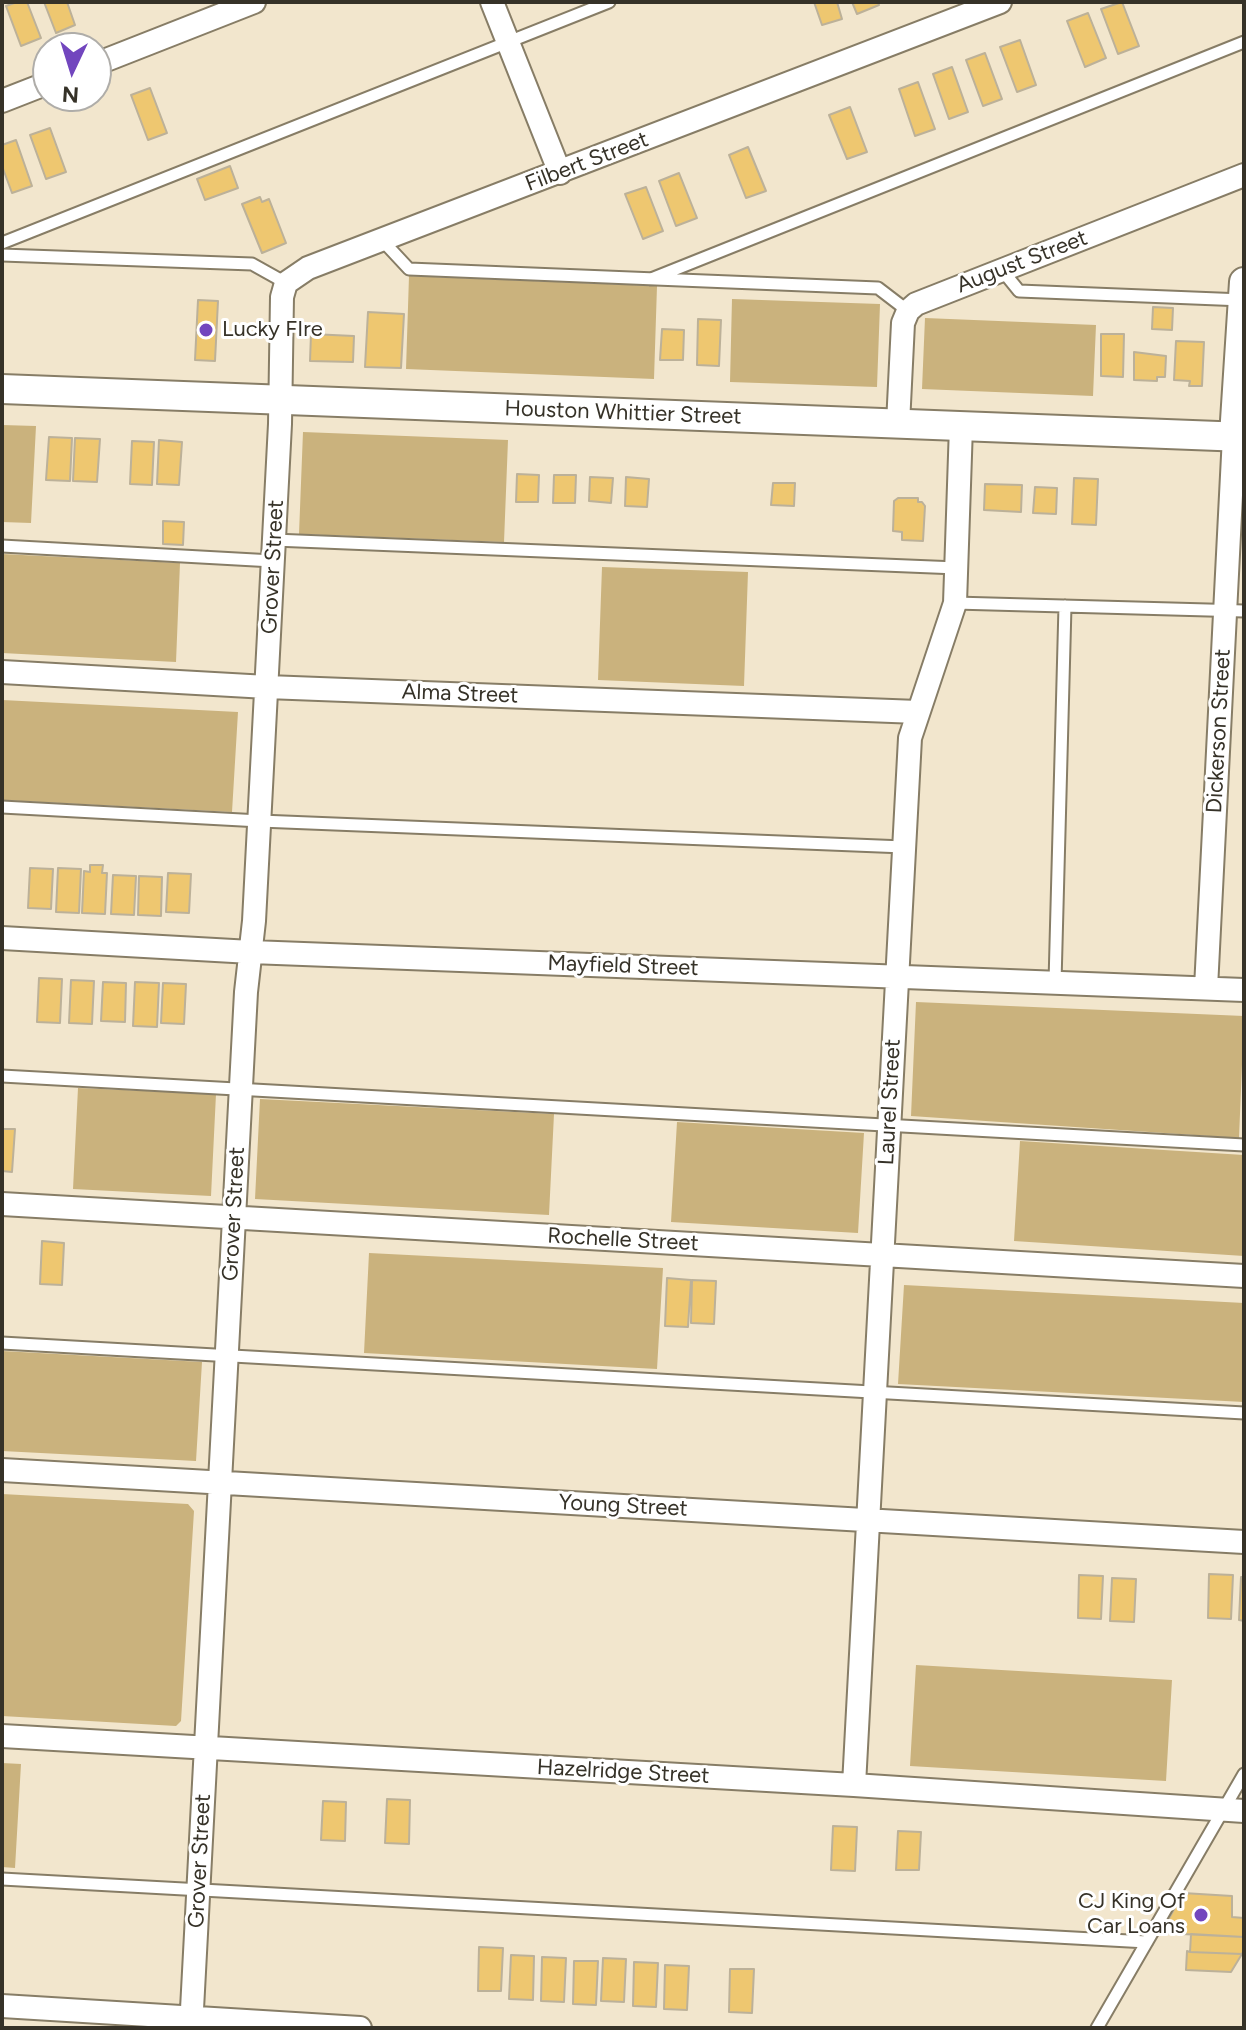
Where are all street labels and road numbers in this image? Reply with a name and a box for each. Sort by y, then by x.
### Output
street label: Filbert Street [522,126,652,198]
street label: August Street [953,225,1091,299]
street label: Houston Whittier Street [504,396,742,430]
street label: Grover Street [256,499,290,635]
street label: Dickerson Street [1202,648,1236,814]
street label: Alma Street [401,679,519,709]
street label: Mayfield Street [547,950,699,982]
street label: Laurel Street [874,1038,906,1166]
street label: Grover Street [217,1146,251,1282]
street label: Rochelle Street [547,1223,699,1257]
street label: Young Street [558,1489,688,1523]
street label: Hazelridge Street [536,1754,710,1790]
street label: Grover Street [183,1793,217,1929]

